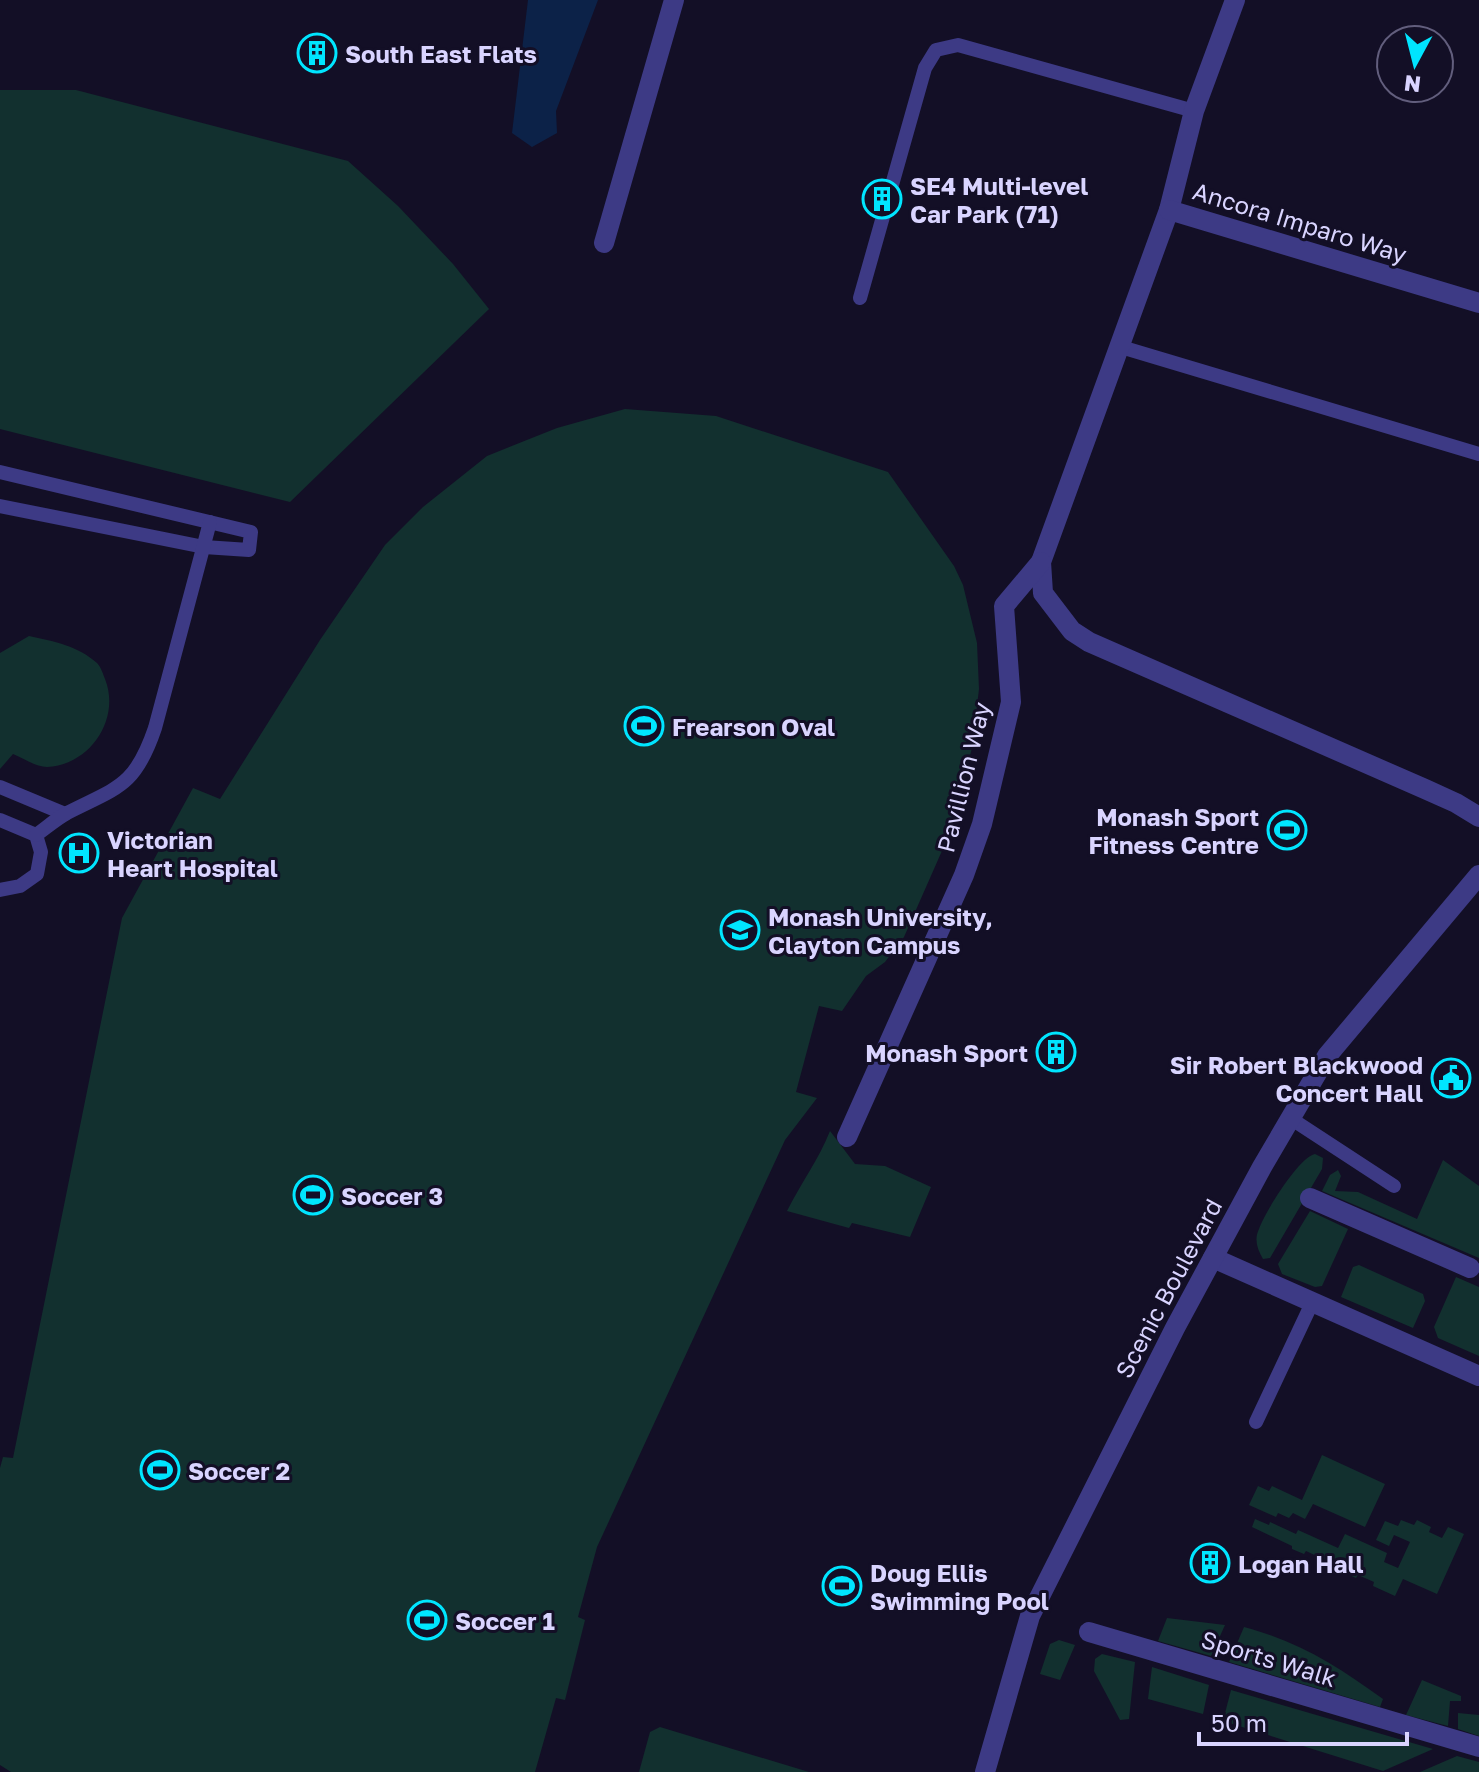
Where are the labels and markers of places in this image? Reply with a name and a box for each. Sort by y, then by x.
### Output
building icon: South East Flats [296,32,338,74]
place label: South East Flats [345,39,537,68]
place label: SE4 Multi-level Car Park (71) [910,171,1088,228]
building icon: SE4 Multi-level Car Park (71) [861,178,903,220]
sports icon: Frearson Oval [623,705,665,747]
place label: Frearson Oval [672,712,835,741]
place label: Monash Sport Fitness Centre [1089,802,1259,859]
sports icon: Monash Sport Fitness Centre [1266,809,1308,851]
place label: Victorian Heart Hospital [107,825,278,882]
hospital icon: Victorian Heart Hospital [58,832,100,874]
place label: Monash University, Clayton Campus [768,902,993,959]
school or university icon: Monash University, Clayton Campus [719,909,761,951]
building icon: Monash Sport [1035,1031,1077,1073]
place label: Monash Sport [865,1038,1028,1067]
place label: Sir Robert Blackwood Concert Hall [1170,1050,1423,1107]
public building icon: Sir Robert Blackwood Concert Hall [1430,1057,1472,1099]
sports icon: Soccer 3 [292,1174,334,1216]
place label: Soccer 3 [341,1181,443,1210]
sports icon: Soccer 2 [139,1449,181,1491]
place label: Soccer 2 [188,1456,290,1485]
building icon: Logan Hall [1189,1542,1231,1584]
place label: Logan Hall [1238,1549,1364,1578]
place label: Doug Ellis Swimming Pool [870,1558,1049,1615]
sports icon: Doug Ellis Swimming Pool [821,1565,863,1607]
sports icon: Soccer 1 [406,1599,448,1641]
place label: Soccer 1 [455,1606,555,1635]

